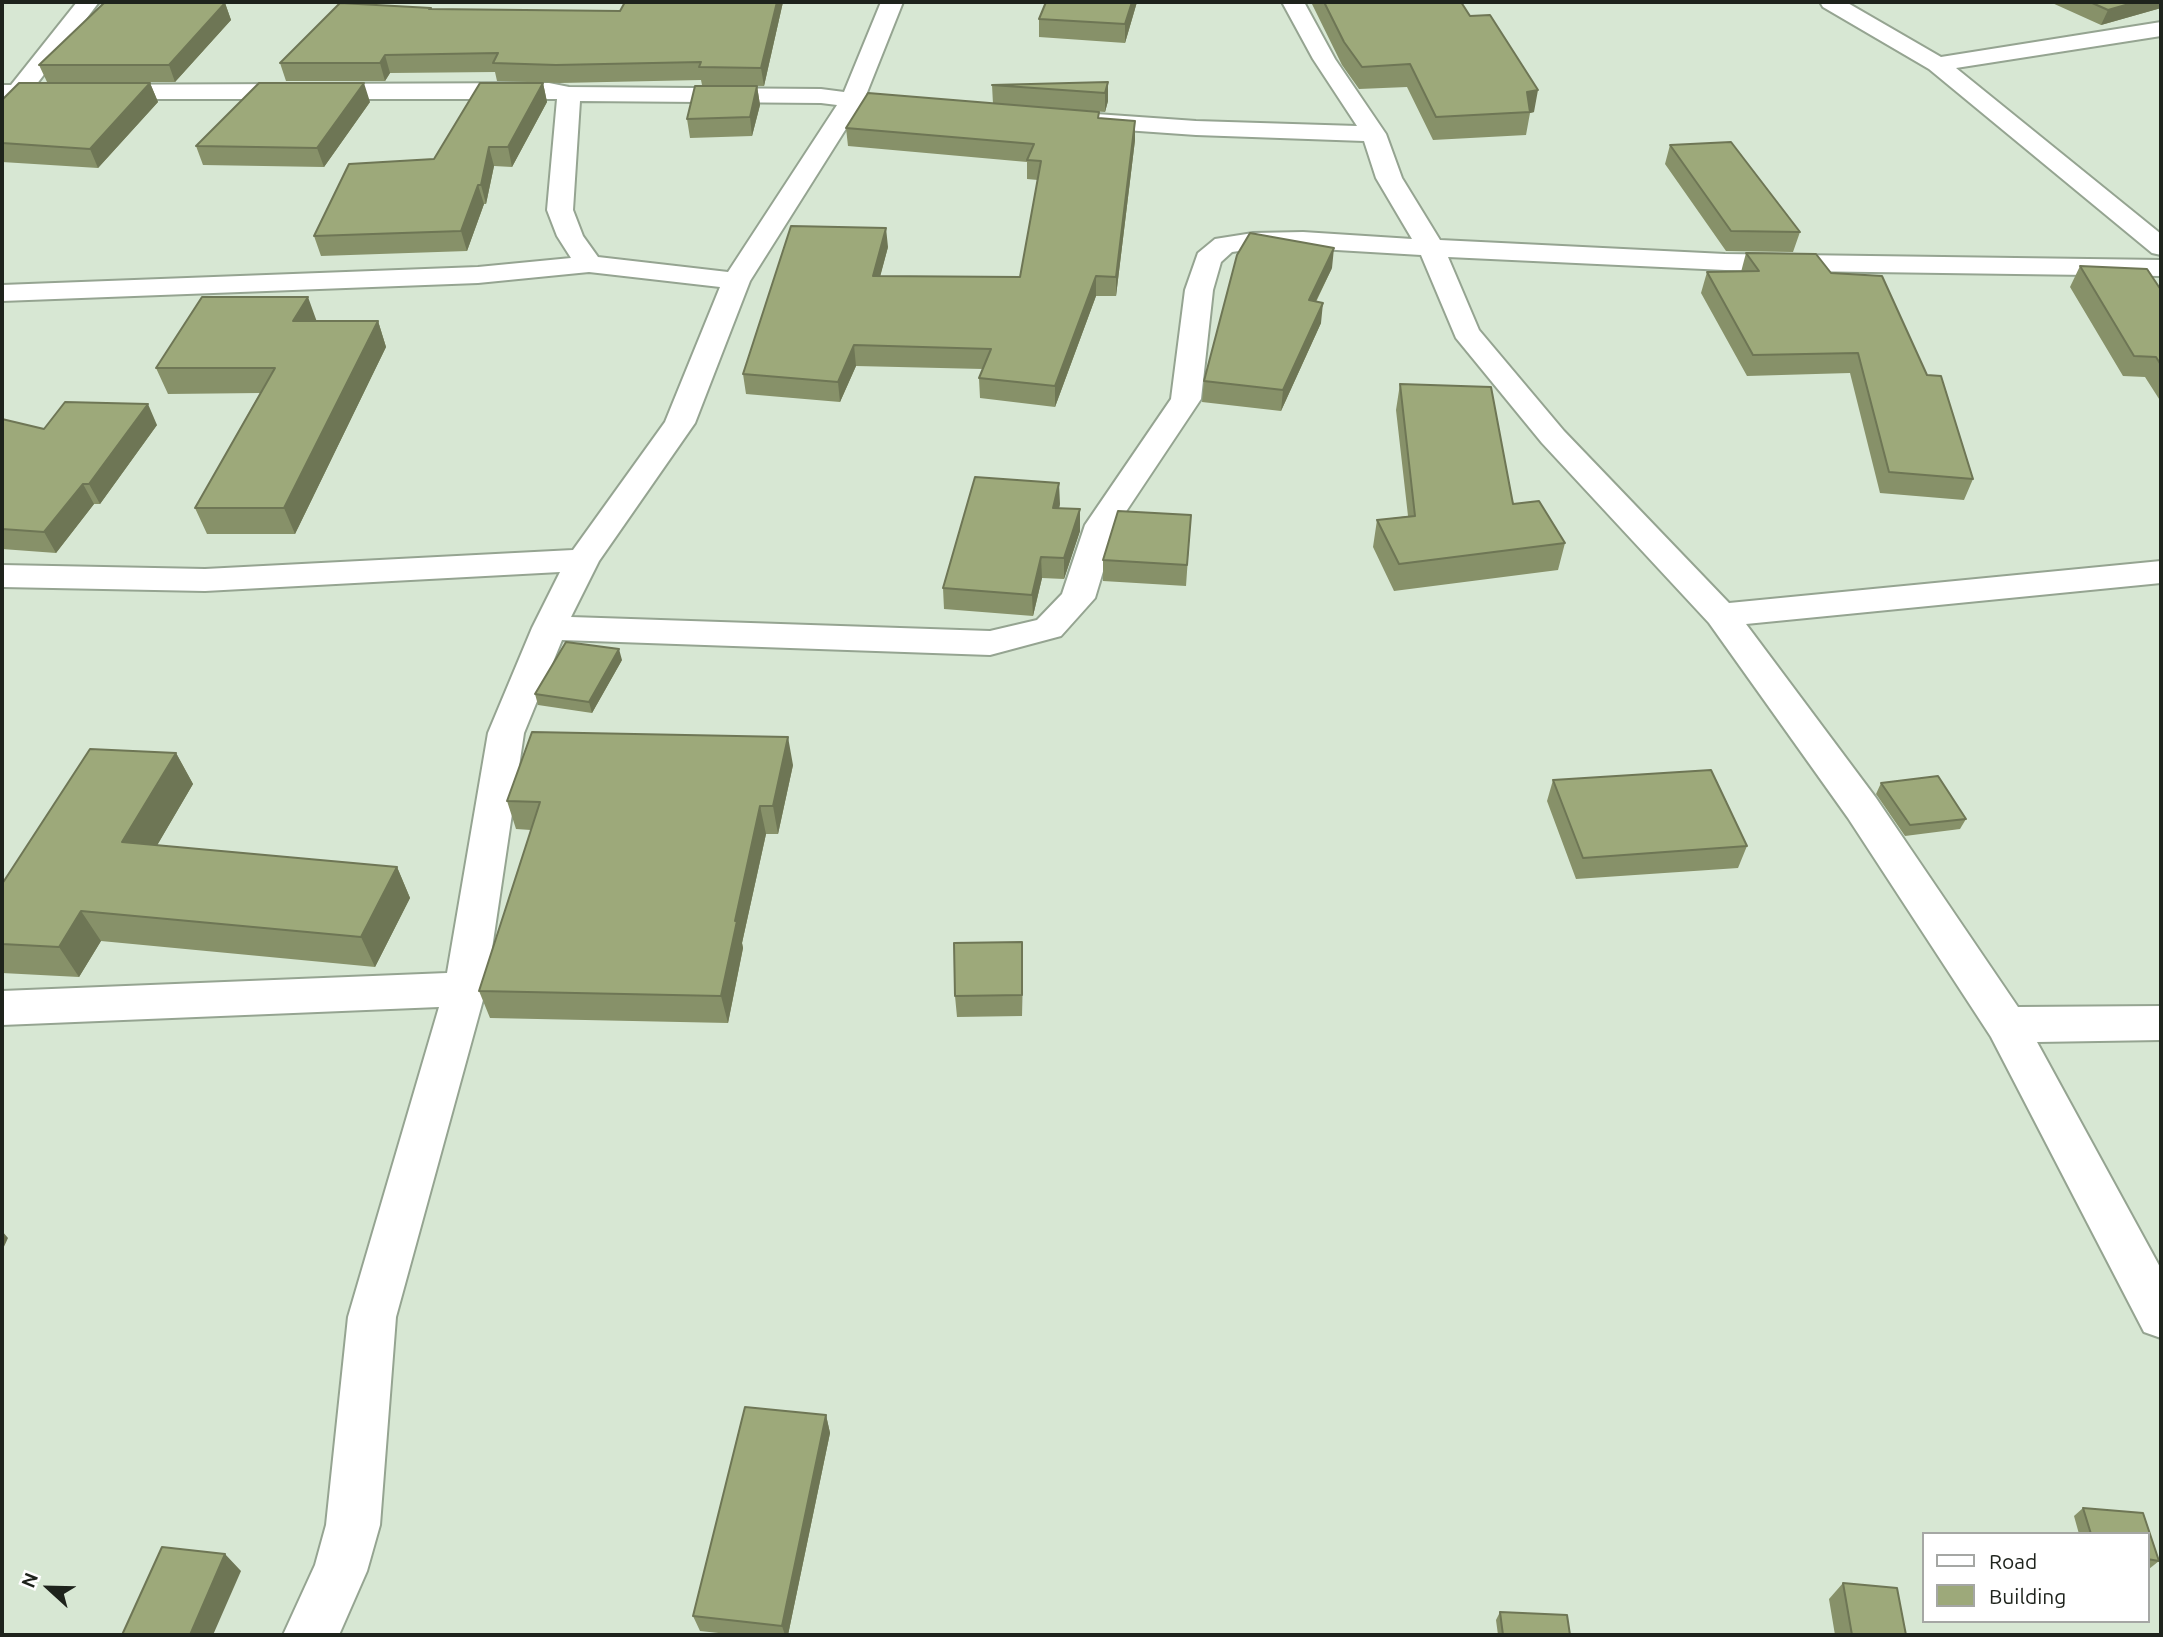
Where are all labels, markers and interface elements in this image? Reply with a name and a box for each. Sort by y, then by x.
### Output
legend [1922,1532,2149,1623]
text: Road [1989,1549,2037,1573]
north arrow [14,1553,84,1623]
text: N [17,1569,42,1591]
text: Building [1989,1584,2066,1608]

